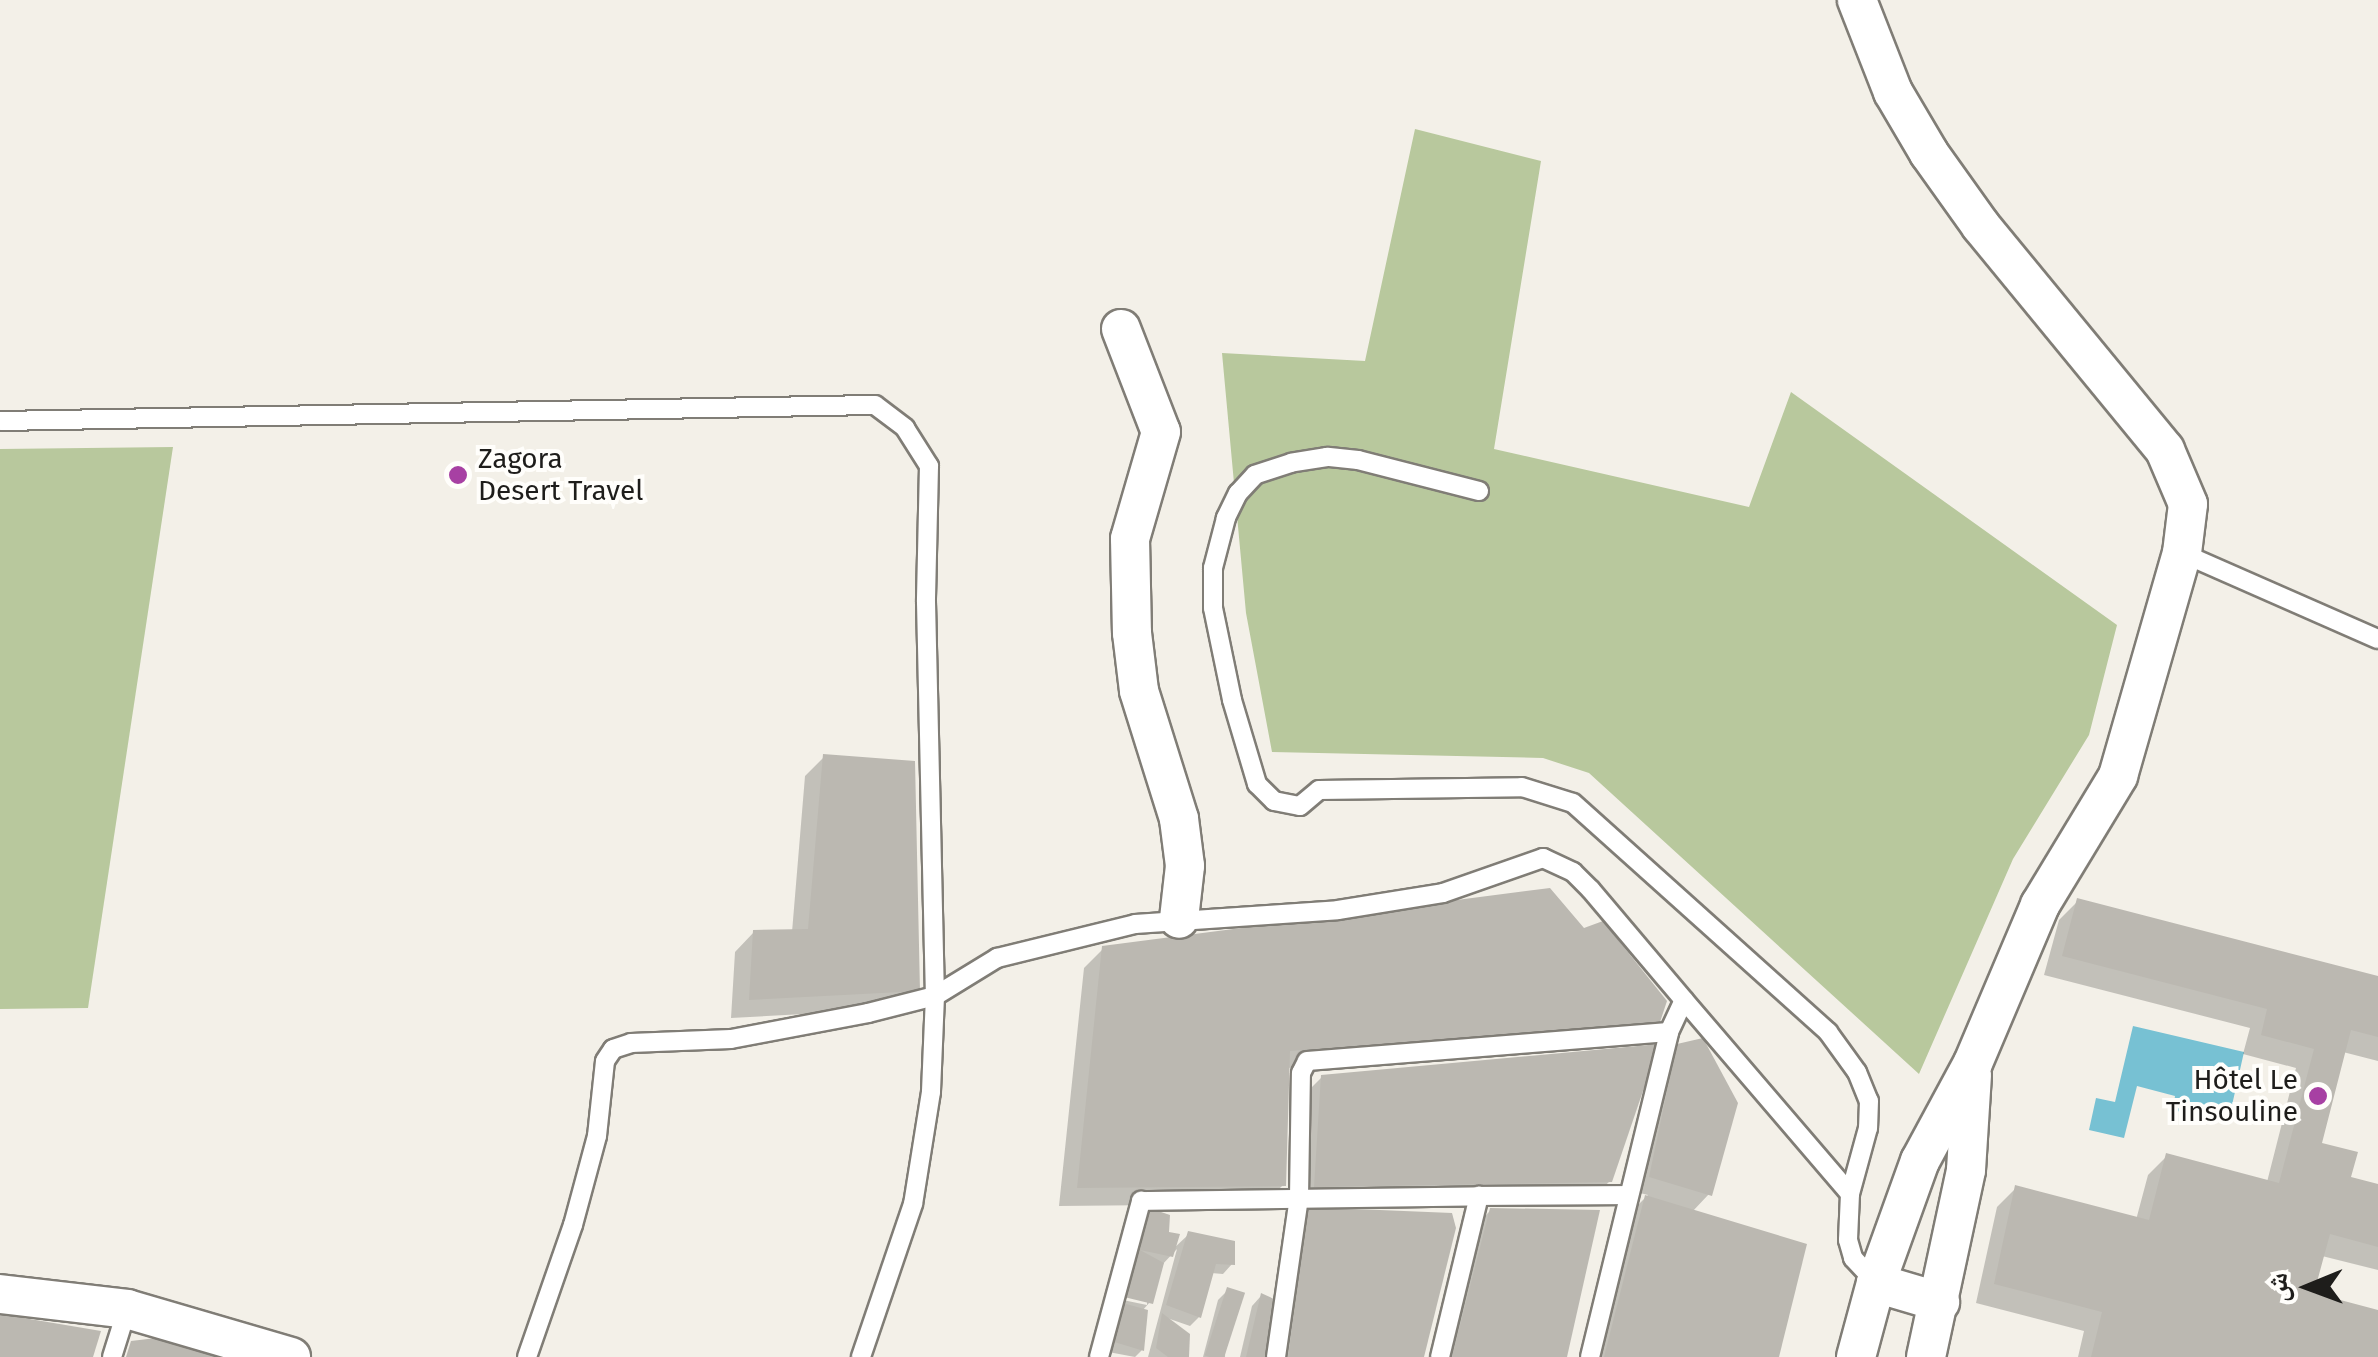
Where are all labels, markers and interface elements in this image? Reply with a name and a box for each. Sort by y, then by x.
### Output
place label: Zagora Desert Travel [478,442,643,508]
marker: Zagora Desert Travel [447,464,469,486]
place label: Hôtel Le Tinsouline [2166,1063,2298,1129]
marker: Hôtel Le Tinsouline [2307,1085,2329,1107]
north arrow [2258,1237,2358,1337]
text: ش [2261,1272,2294,1303]

